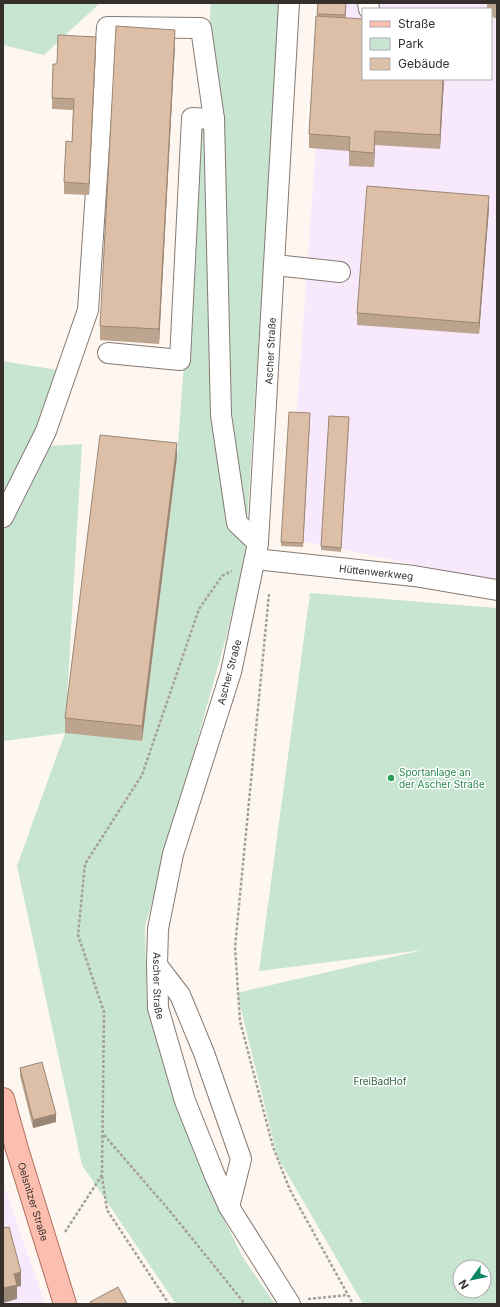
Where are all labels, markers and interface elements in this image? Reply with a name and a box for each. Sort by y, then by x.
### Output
legend [362,8,492,80]
text: Straße [398,16,435,31]
text: Park [398,36,424,51]
text: Gebäude [398,56,450,71]
street label: Ascher Straße [262,317,278,385]
street label: Hüttenwerkweg [339,562,414,582]
street label: Ascher Straße [214,638,244,706]
place label: Sportanlage an der Ascher Straße [399,766,485,790]
marker: Sportanlage an der Ascher Straße [386,773,396,783]
street label: Ascher Straße [151,952,167,1021]
park label: FreiBadHof [354,1075,407,1087]
street label: Oelsnitzer Straße [15,1161,51,1243]
north arrow [452,1259,492,1299]
text: N [455,1277,472,1292]

